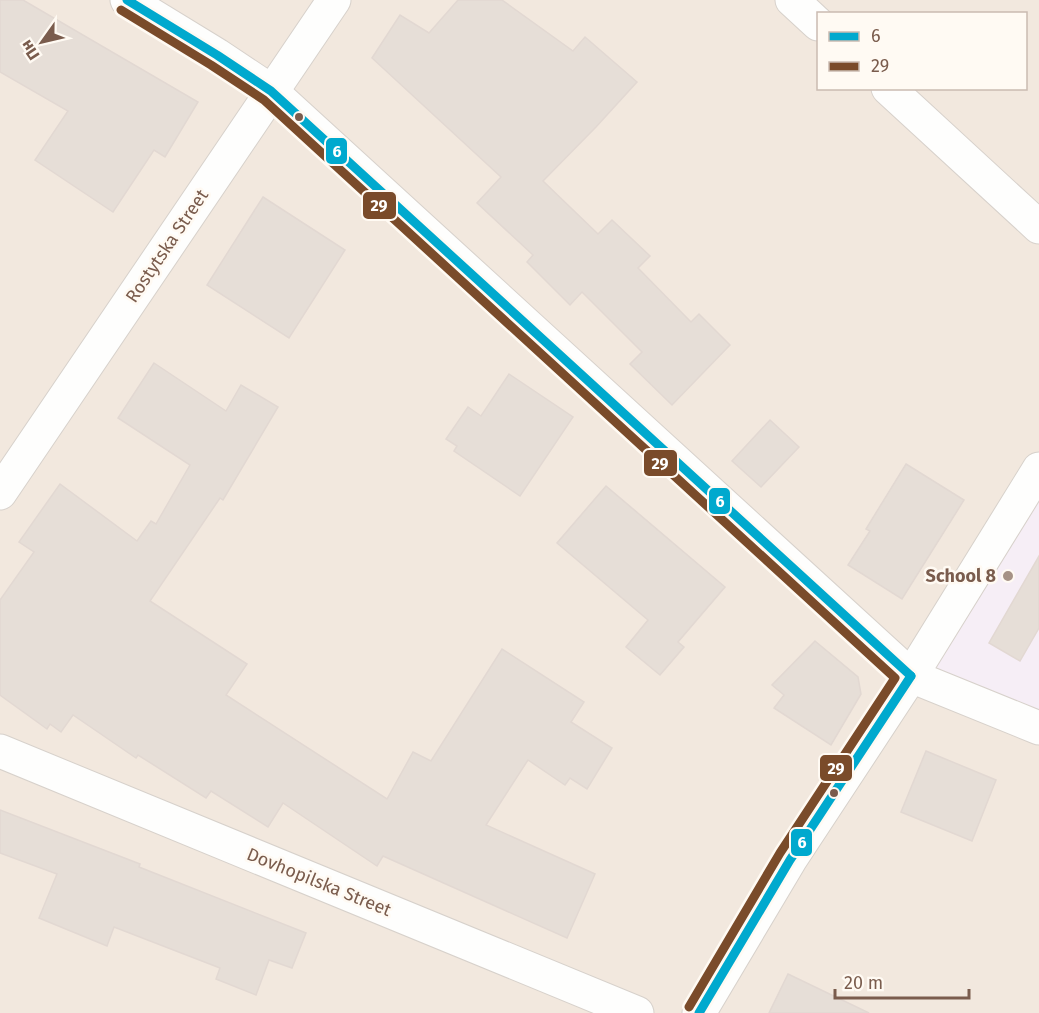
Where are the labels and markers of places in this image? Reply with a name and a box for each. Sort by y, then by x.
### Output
unlabelled marker [293,111,305,123]
place label: School 8 [926,565,996,587]
marker: School 8 [1001,569,1015,583]
unlabelled marker [828,787,840,799]

